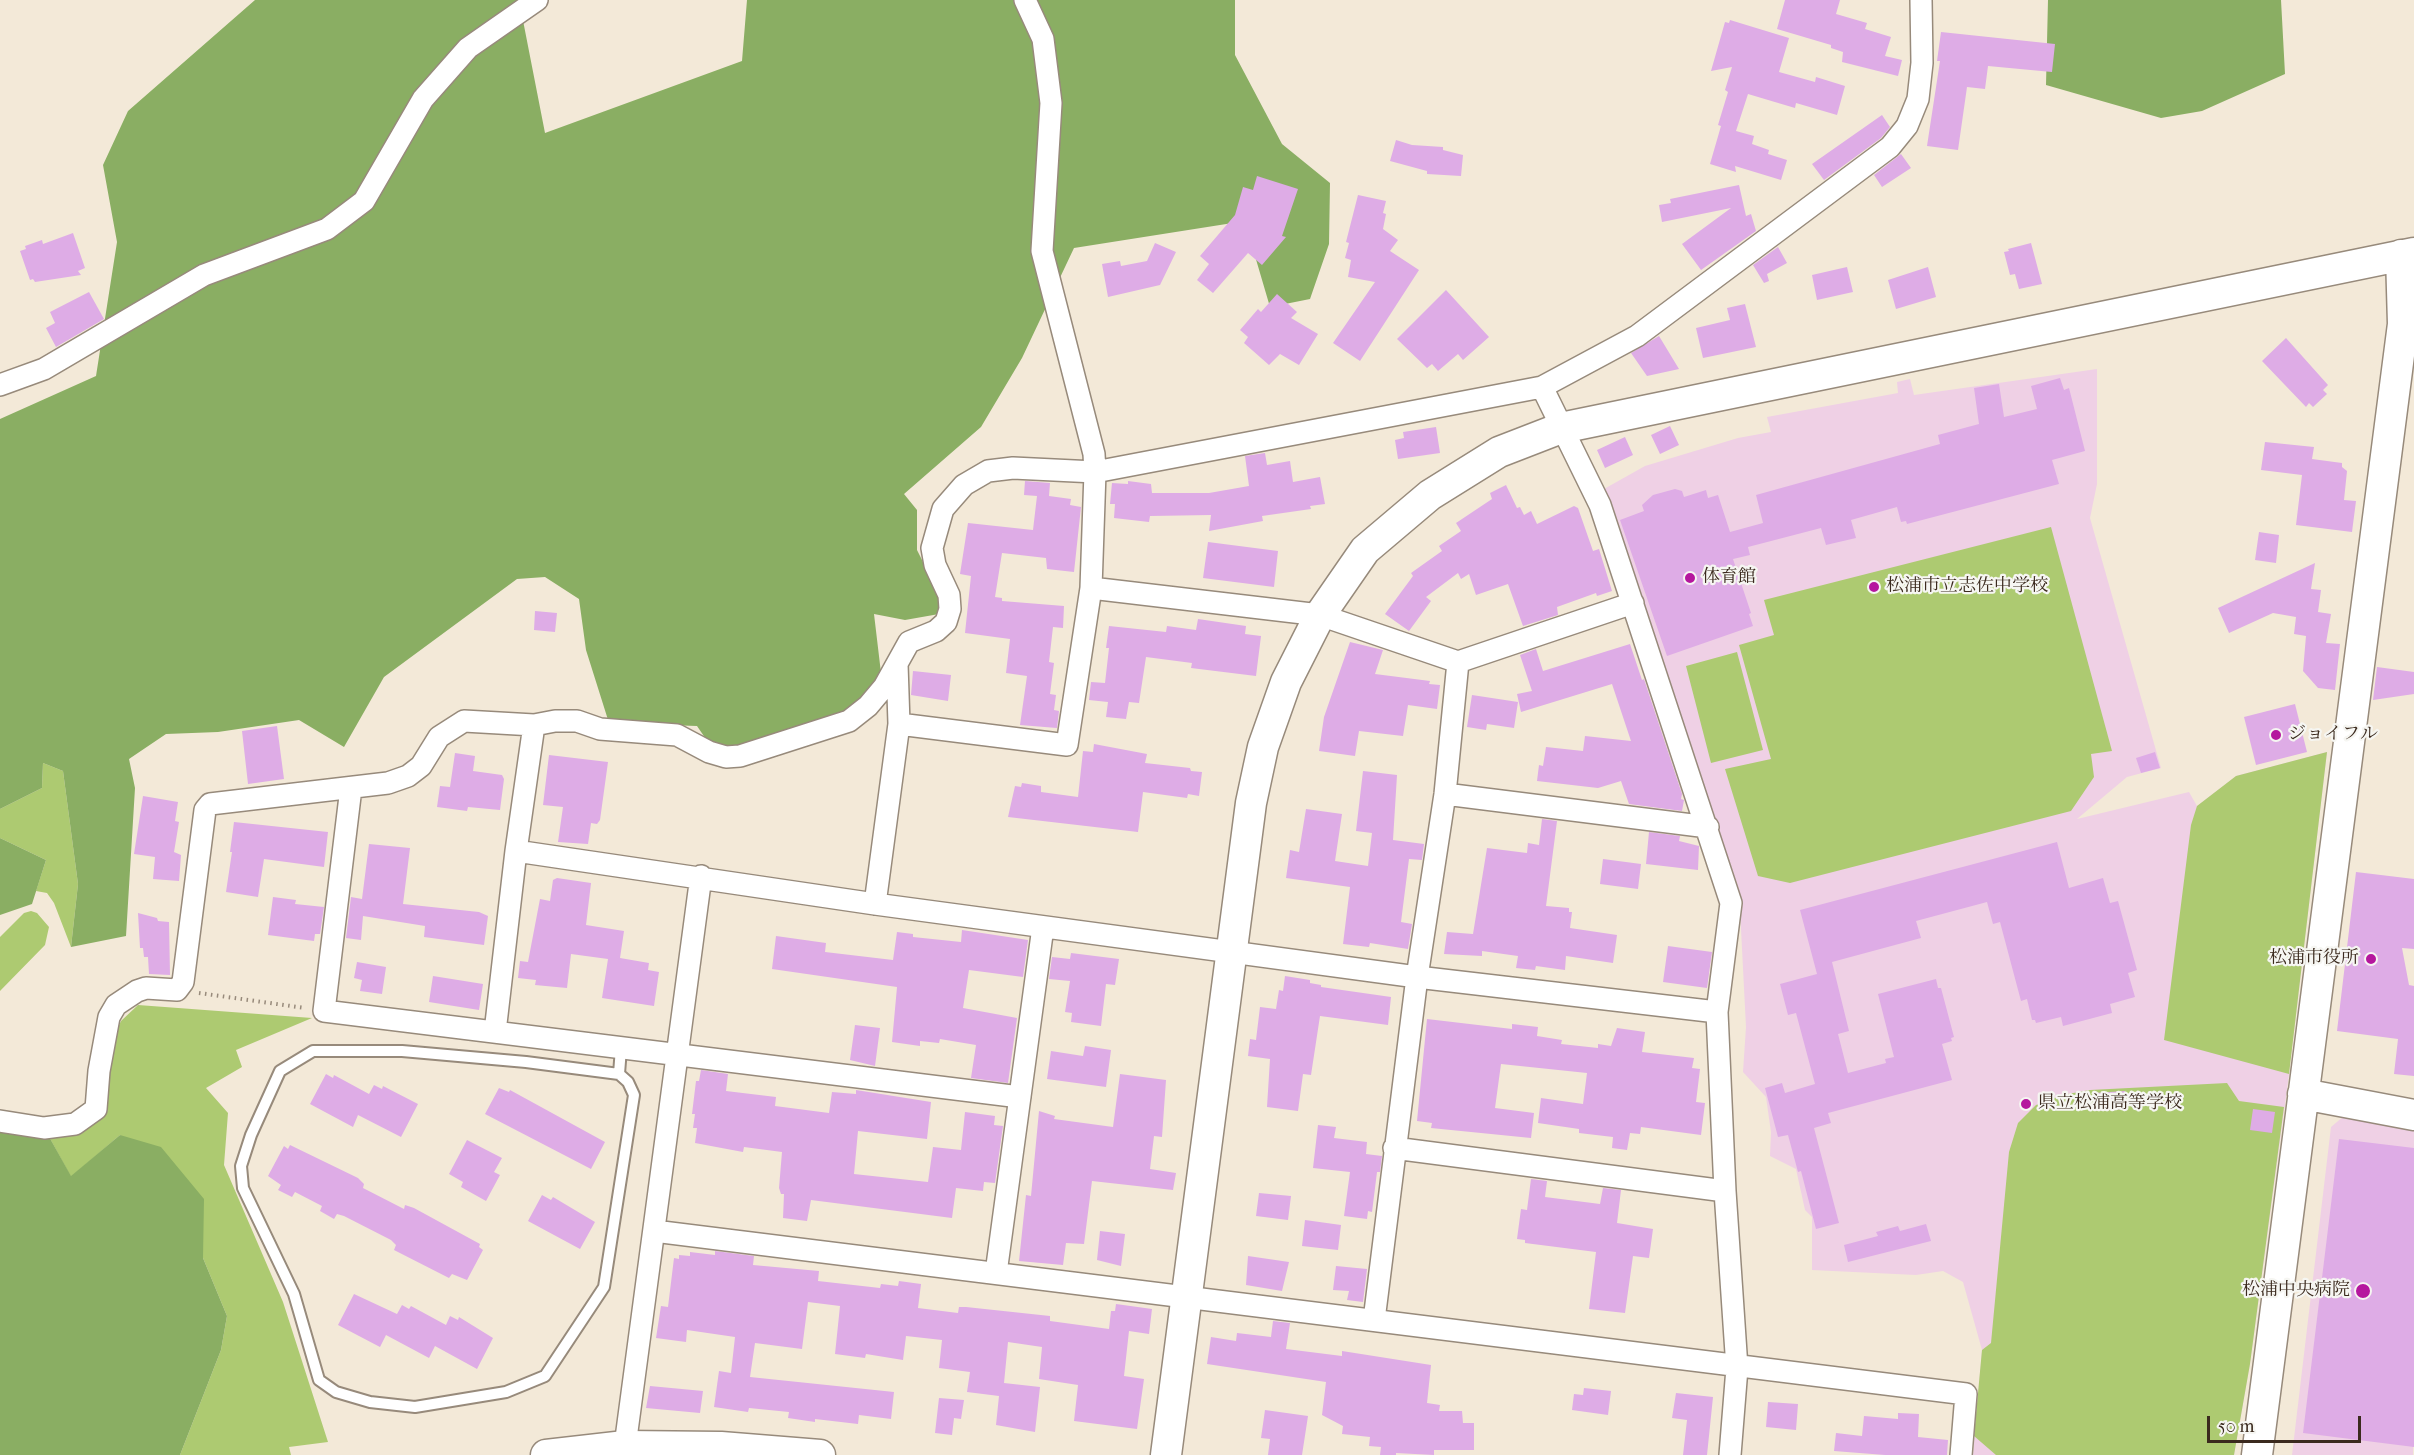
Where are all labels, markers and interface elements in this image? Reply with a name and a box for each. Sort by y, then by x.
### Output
place label: 体育館 [1702,567,1756,589]
marker: 体育館 [1683,571,1697,585]
place label: 松浦市立志佐中学校 [1886,576,2048,598]
marker: 松浦市立志佐中学校 [1867,580,1881,594]
place label: ジョイフル [2288,724,2378,746]
marker: ジョイフル [2269,728,2283,742]
place label: 松浦市役所 [2269,948,2359,970]
marker: 松浦市役所 [2364,952,2378,966]
place label: 県立松浦高等学校 [2038,1093,2182,1115]
marker: 県立松浦高等学校 [2019,1097,2033,1111]
place label: 松浦中央病院 [2242,1280,2350,1302]
marker: 松浦中央病院 [2354,1282,2372,1300]
scale bar [2210,1404,2364,1442]
text: 50 m [2218,1416,2254,1437]

